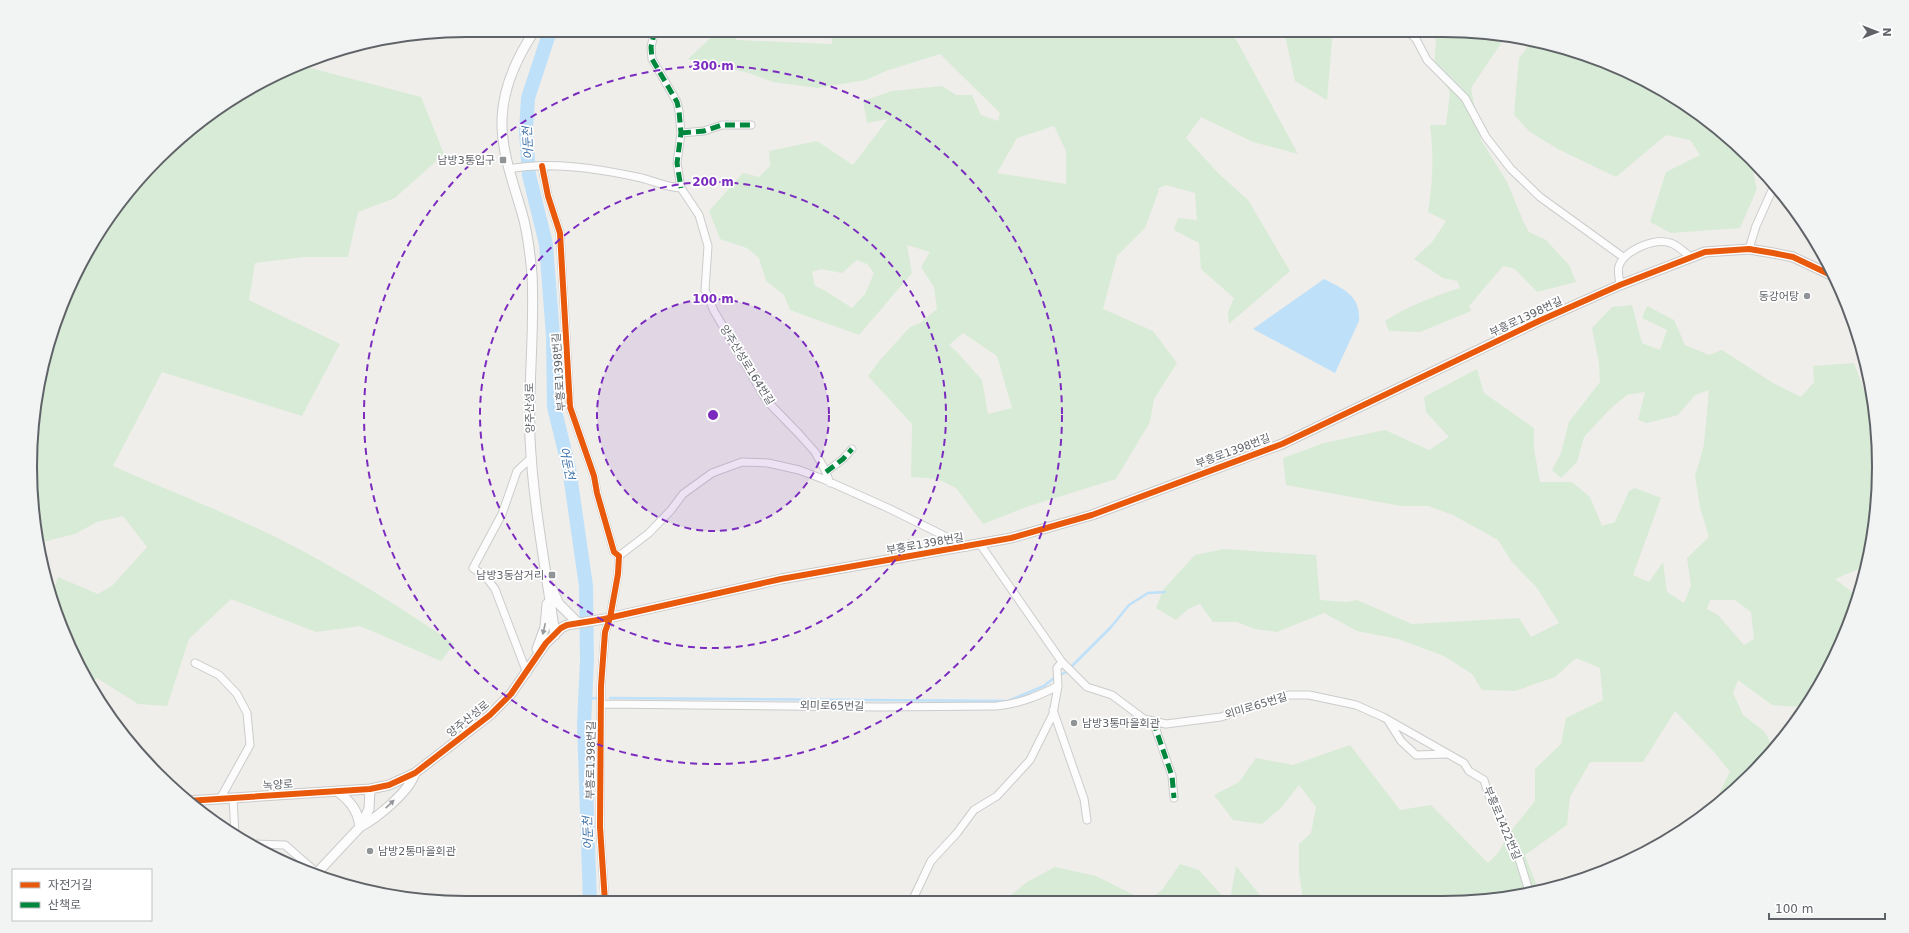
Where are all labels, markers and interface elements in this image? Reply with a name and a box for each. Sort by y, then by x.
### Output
north arrow [1857,12,1897,52]
text: N [1880,27,1893,37]
text: 300 m [692,59,734,73]
water label: 어둔천 [520,124,536,160]
place label: 남방3통입구 [437,154,495,167]
marker: 남방3통입구 [498,155,508,165]
text: 200 m [692,175,734,189]
place label: 동강어탕 [1759,290,1799,303]
marker: 동강어탕 [1802,291,1812,301]
text: 100 m [692,292,734,306]
street label: 부흥로1398번길 [1488,295,1564,339]
street label: 양주산성로164번길 [717,323,777,407]
street label: 부흥로1398번길 [550,332,568,412]
street label: 양주산성로 [523,383,537,433]
centre of rings [706,408,720,422]
street label: 부흥로1398번길 [1194,431,1272,471]
water label: 어둔천 [557,445,578,483]
street label: 부흥로1398번길 [885,531,965,557]
place label: 남방3동삼거리 [476,569,544,582]
marker: 남방3동삼거리 [547,570,557,580]
one-way arrow [540,623,546,635]
street label: 외미로65번길 [1223,690,1289,722]
street label: 양주산성로 [444,698,492,740]
street label: 외미로65번길 [800,699,864,713]
place label: 남방3통마을회관 [1082,717,1160,730]
marker: 남방3통마을회관 [1069,718,1079,728]
street label: 부흥로1398번길 [584,721,598,799]
street label: 녹양로 [262,777,294,793]
street label: 부흥로1422번길 [1481,784,1523,862]
one-way arrow [385,799,396,808]
water label: 어둔천 [580,814,596,850]
place label: 남방2통마을회관 [378,845,456,858]
marker: 남방2통마을회관 [365,846,375,856]
legend [12,869,152,921]
text: 자전거길 [48,878,92,892]
scale bar [1769,895,1885,921]
text: 산책로 [48,898,81,912]
text: 100 m [1775,902,1813,916]

